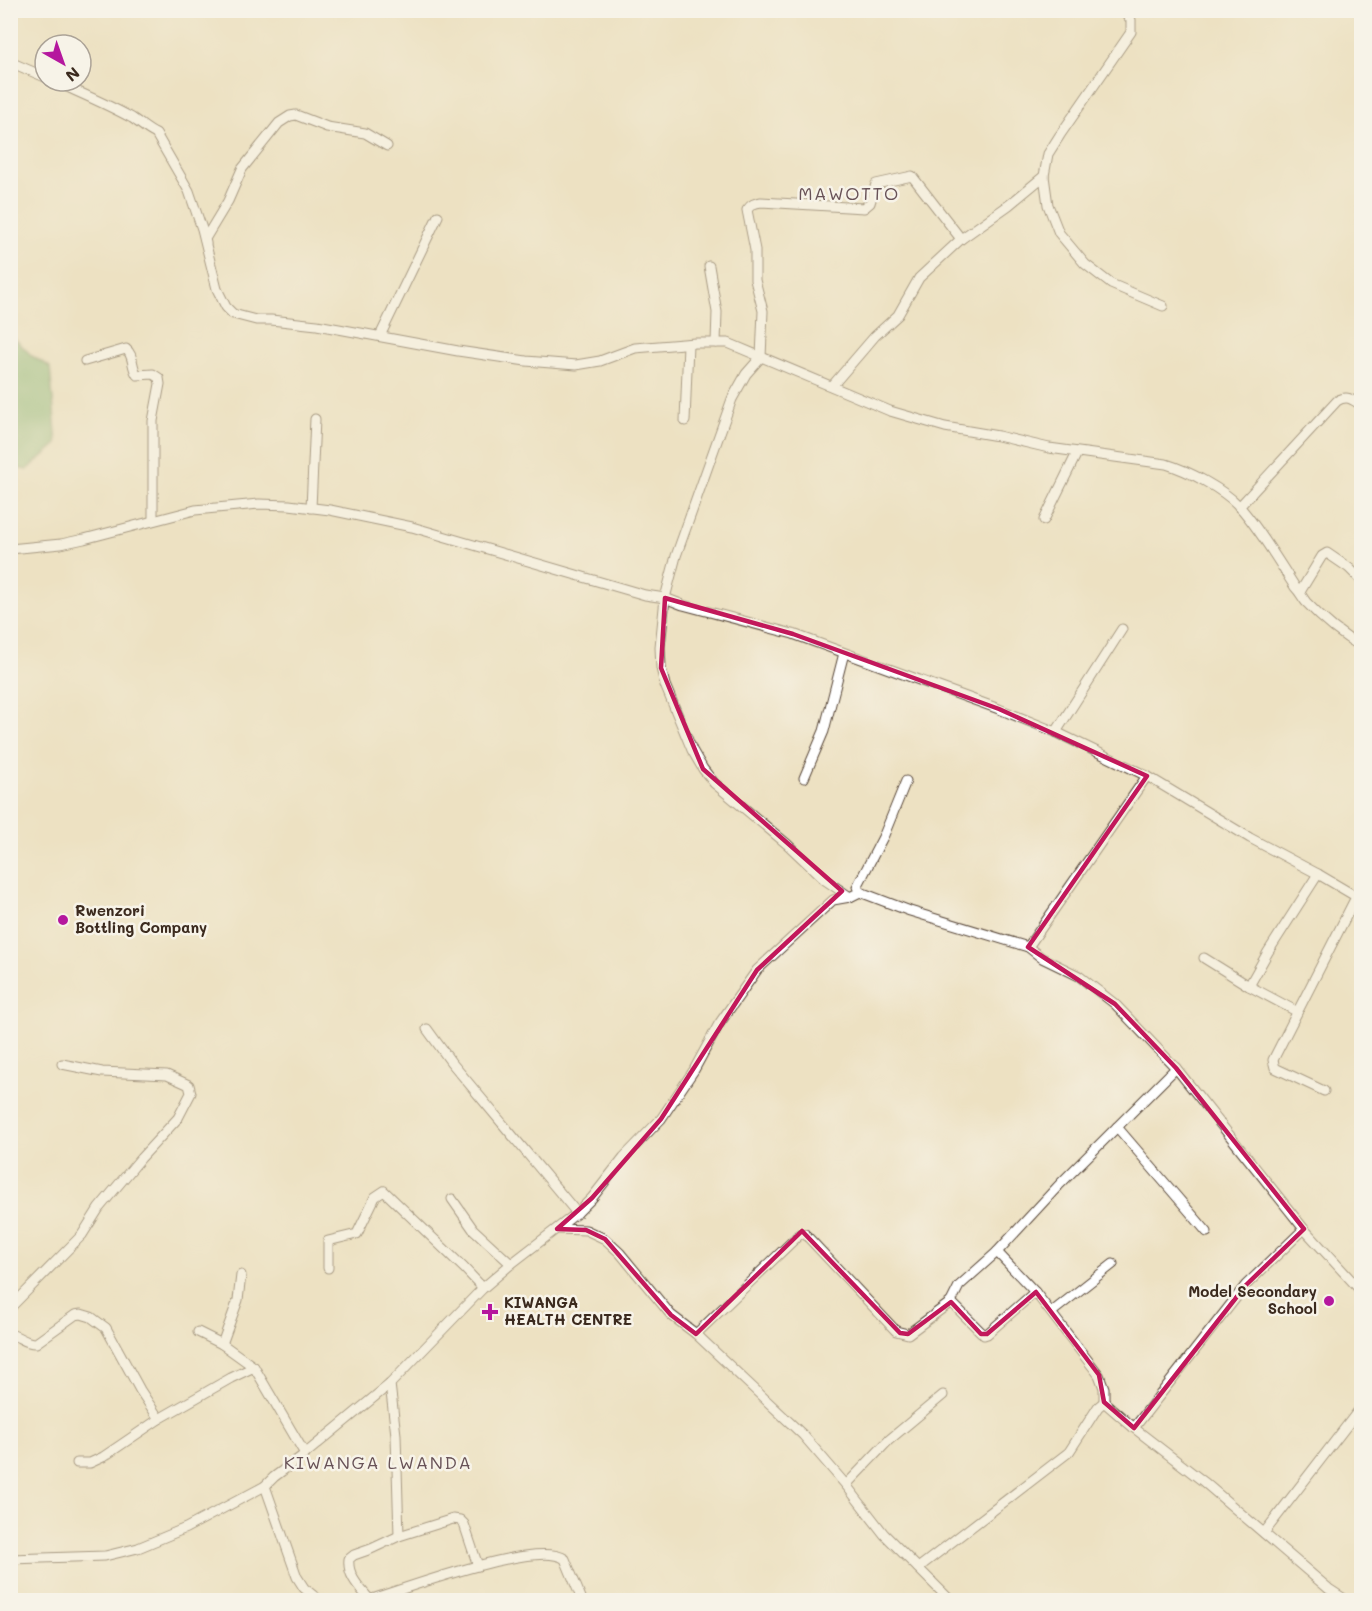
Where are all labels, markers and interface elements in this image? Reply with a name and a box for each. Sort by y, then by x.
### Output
north arrow [33,33,93,93]
text: N [62,63,84,87]
district label: MAWOTTO [798,181,900,205]
place label: Rwenzori Bottling Company [75,900,207,937]
marker: Rwenzori Bottling Company [56,913,70,927]
place label: Model Secondary School [1188,1281,1317,1318]
place label: KIWANGA HEALTH CENTRE [504,1292,632,1329]
marker: Model Secondary School [1322,1294,1336,1308]
marker: KIWANGA HEALTH CENTRE [481,1303,499,1321]
district label: KIWANGA LWANDA [284,1450,472,1474]

